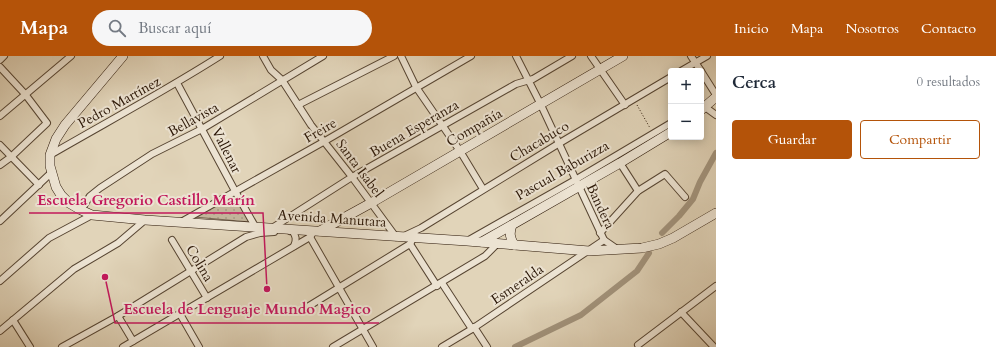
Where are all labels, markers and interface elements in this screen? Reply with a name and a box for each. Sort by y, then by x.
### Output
search box [92,10,372,46]
text: Mapa [20,15,68,41]
icon: search [106,17,128,39]
text: Buscar aquí [138,18,211,38]
text: Inicio [734,19,769,38]
text: Mapa [791,19,823,38]
text: Nosotros [845,19,899,38]
text: Contacto [921,19,976,38]
map controls [668,68,704,140]
button: + [668,68,704,104]
text: Cerca [732,71,776,94]
street label: Pedro Martínez [74,72,165,133]
text: 0 resultados [916,73,980,91]
street label: Buena Esperanza [366,95,462,162]
street label: Bellavista [164,98,222,141]
street label: Compañía [443,104,506,151]
button: − [668,104,704,140]
street label: Freire [300,113,340,147]
street label: Chacabuco [506,116,573,167]
button: Guardar [732,120,852,159]
button: Compartir [860,120,980,159]
street label: Vallenar [207,124,247,177]
street label: Santa Isabel [331,135,388,202]
street label: Pascual Baburizza [512,136,612,205]
street label: Bandera [582,180,619,232]
callout: Escuela Gregorio Castillo Marín [29,186,263,213]
text: Escuela Gregorio Castillo Marín [37,190,255,210]
street label: Avenida Manutara [277,205,387,232]
street label: Colina [181,241,218,285]
street label: Esmeralda [487,260,547,309]
callout: Escuela de Lenguaje Mundo Magico [115,296,379,323]
text: Escuela de Lenguaje Mundo Magico [123,299,371,319]

